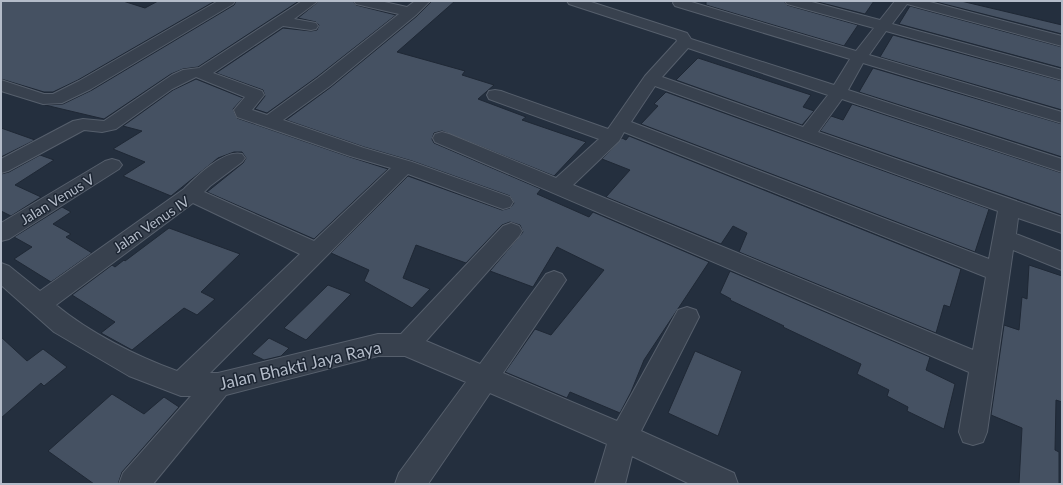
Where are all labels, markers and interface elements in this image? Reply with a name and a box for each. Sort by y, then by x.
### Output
street label: Jalan Venus V [17,170,98,228]
street label: Jalan Venus IV [110,192,193,256]
street label: Jalan Bhakti Jaya Raya [217,336,383,394]

